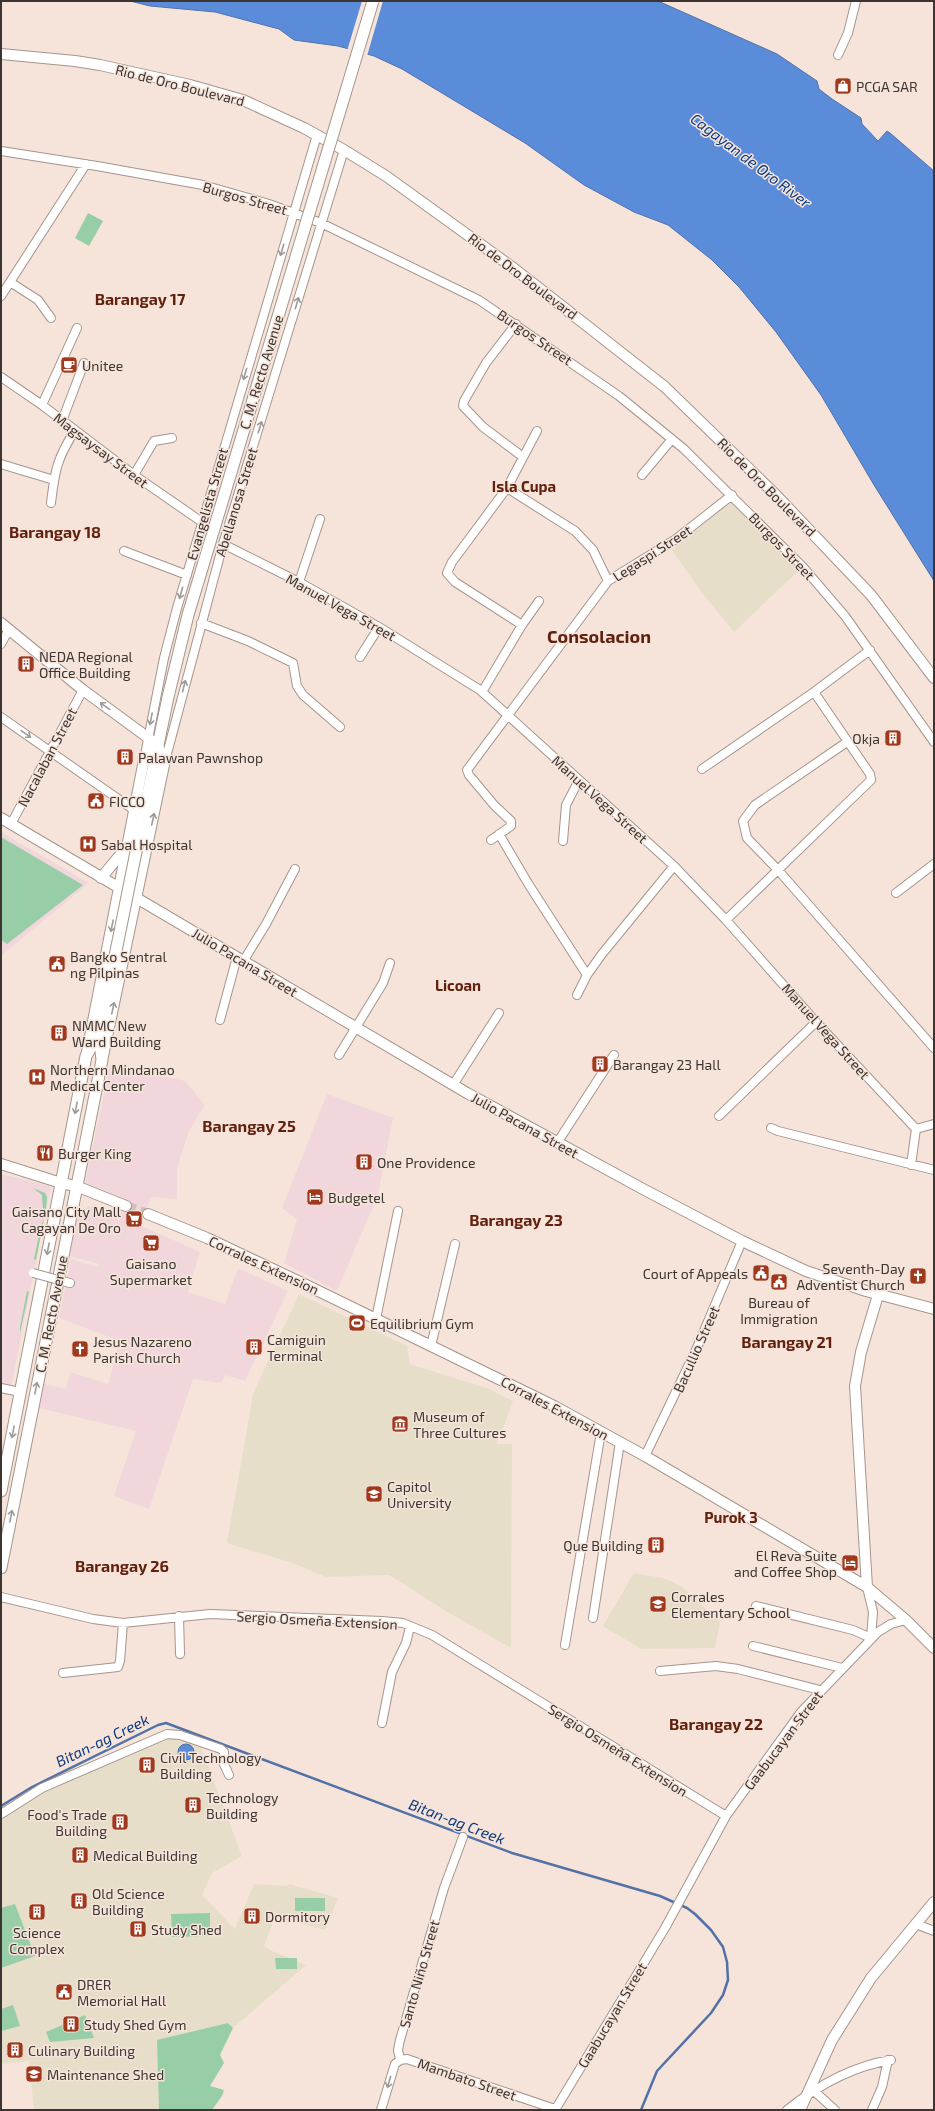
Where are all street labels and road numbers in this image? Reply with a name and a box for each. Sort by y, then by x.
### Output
street label: Rio de Oro Boulevard [114,61,246,109]
street label: Burgos Street [201,178,289,218]
street label: Rio de Oro Boulevard [465,229,581,323]
street label: Burgos Street [494,306,576,368]
street label: C. M. Recto Avenue [235,313,287,431]
street label: Magsaysay Street [50,409,152,491]
street label: Rio de Oro Boulevard [714,434,820,540]
street label: Abellanosa Street [211,445,261,559]
street label: Evangelista Street [183,446,231,562]
street label: Burgos Street [746,509,818,583]
street label: Legaspi Street [609,521,695,585]
street label: Manuel Vega Street [283,570,399,644]
street label: Nacalaban Street [14,705,80,809]
street label: Manuel Vega Street [549,751,651,847]
street label: Julio Pacana Street [189,924,301,1000]
street label: Manuel Vega Street [778,980,874,1082]
street label: Julio Pacana Street [469,1089,581,1161]
street label: Corrales Extension [206,1232,322,1298]
street label: C. M. Recto Avenue [31,1254,71,1374]
street label: Bacullio Street [669,1303,723,1395]
street label: Corrales Extension [498,1372,612,1444]
street label: Sergio Osmeña Extension [236,1607,398,1633]
street label: Gaabucayan Street [740,1687,826,1793]
street label: Sergio Osmeña Extension [545,1700,691,1800]
street label: Santo Niño Street [395,1918,443,2030]
street label: Gaabucayan Street [574,1959,650,2071]
street label: Mambato Street [415,2054,519,2104]

